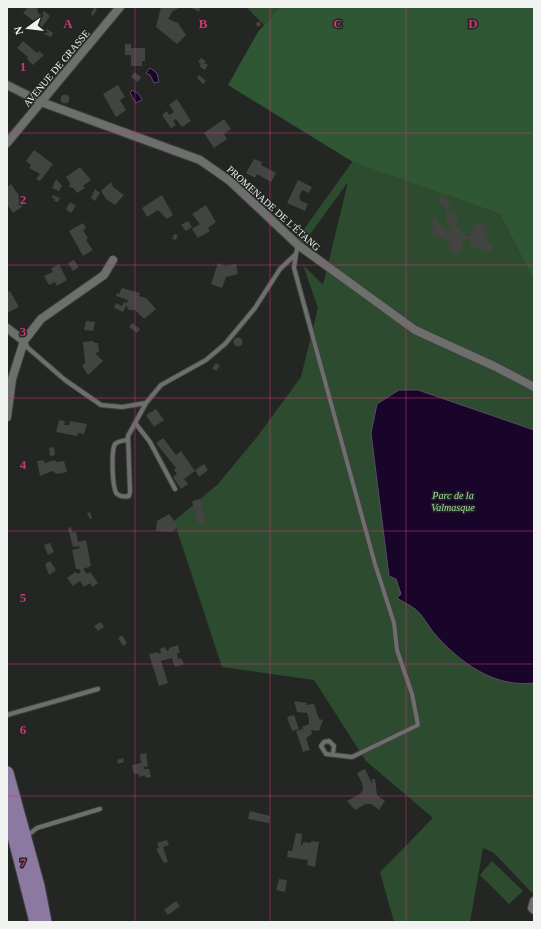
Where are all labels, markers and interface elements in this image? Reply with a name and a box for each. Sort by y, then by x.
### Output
north arrow [8,8,48,48]
text: A [63,16,73,31]
text: B [199,16,208,31]
text: C [333,16,343,31]
text: D [468,16,478,31]
street label: AVENUE DE GRASSE [20,27,92,109]
text: 1 [20,59,26,74]
street label: PROMENADE DE L'ÉTANG [225,164,323,253]
text: 2 [20,192,26,207]
text: 3 [20,324,27,339]
text: 4 [20,457,27,472]
park label: Parc de la Valmasque [431,490,475,513]
text: 5 [20,590,27,605]
text: 6 [20,722,27,737]
text: 7 [20,855,27,870]

